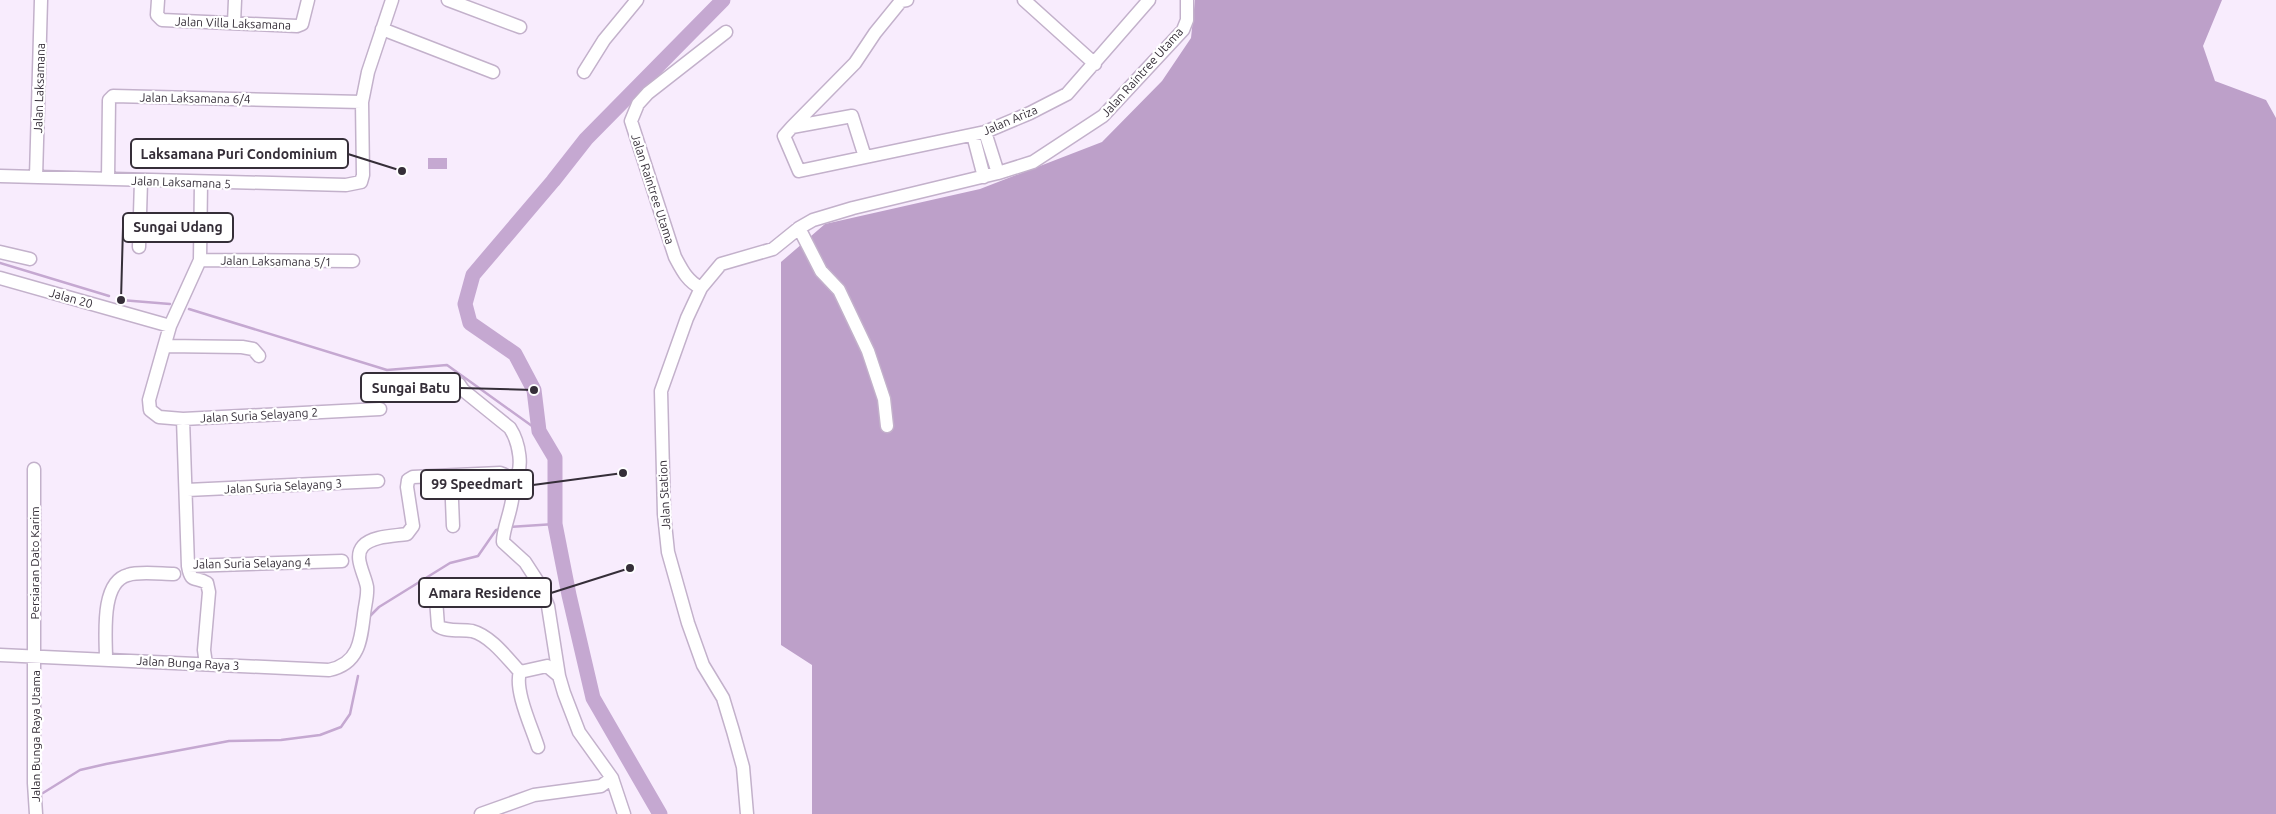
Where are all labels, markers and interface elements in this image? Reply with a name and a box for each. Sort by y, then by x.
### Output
street label: Jalan Villa Laksamana [175,14,291,32]
street label: Jalan Raintree Utama [1099,25,1185,119]
street label: Jalan Laksamana [31,43,47,133]
street label: Jalan Laksamana 6/4 [139,91,251,105]
street label: Jalan Ariza [981,103,1039,137]
street label: Jalan Raintree Utama [629,132,677,246]
callout: Laksamana Puri Condominium [131,139,348,168]
text: Laksamana Puri Condominium [141,146,337,162]
street label: Jalan Laksamana 5 [131,174,231,190]
callout: Sungai Udang [123,213,233,242]
text: Sungai Udang [133,219,223,235]
street label: Jalan Laksamana 5/1 [220,254,332,268]
street label: Jalan 20 [48,286,94,310]
callout: Sungai Batu [361,373,460,402]
text: Sungai Batu [372,380,450,396]
street label: Jalan Suria Selayang 2 [200,405,318,425]
street label: Jalan Station [656,460,672,530]
callout: 99 Speedmart [421,470,533,499]
street label: Jalan Suria Selayang 3 [224,476,342,496]
text: 99 Speedmart [431,476,523,492]
street label: Persiaran Dato Karim [28,506,41,620]
street label: Jalan Suria Selayang 4 [193,555,311,571]
callout: Amara Residence [419,578,551,607]
text: Amara Residence [429,585,541,601]
street label: Jalan Bunga Raya 3 [136,654,240,672]
street label: Jalan Bunga Raya Utama [29,670,42,802]

